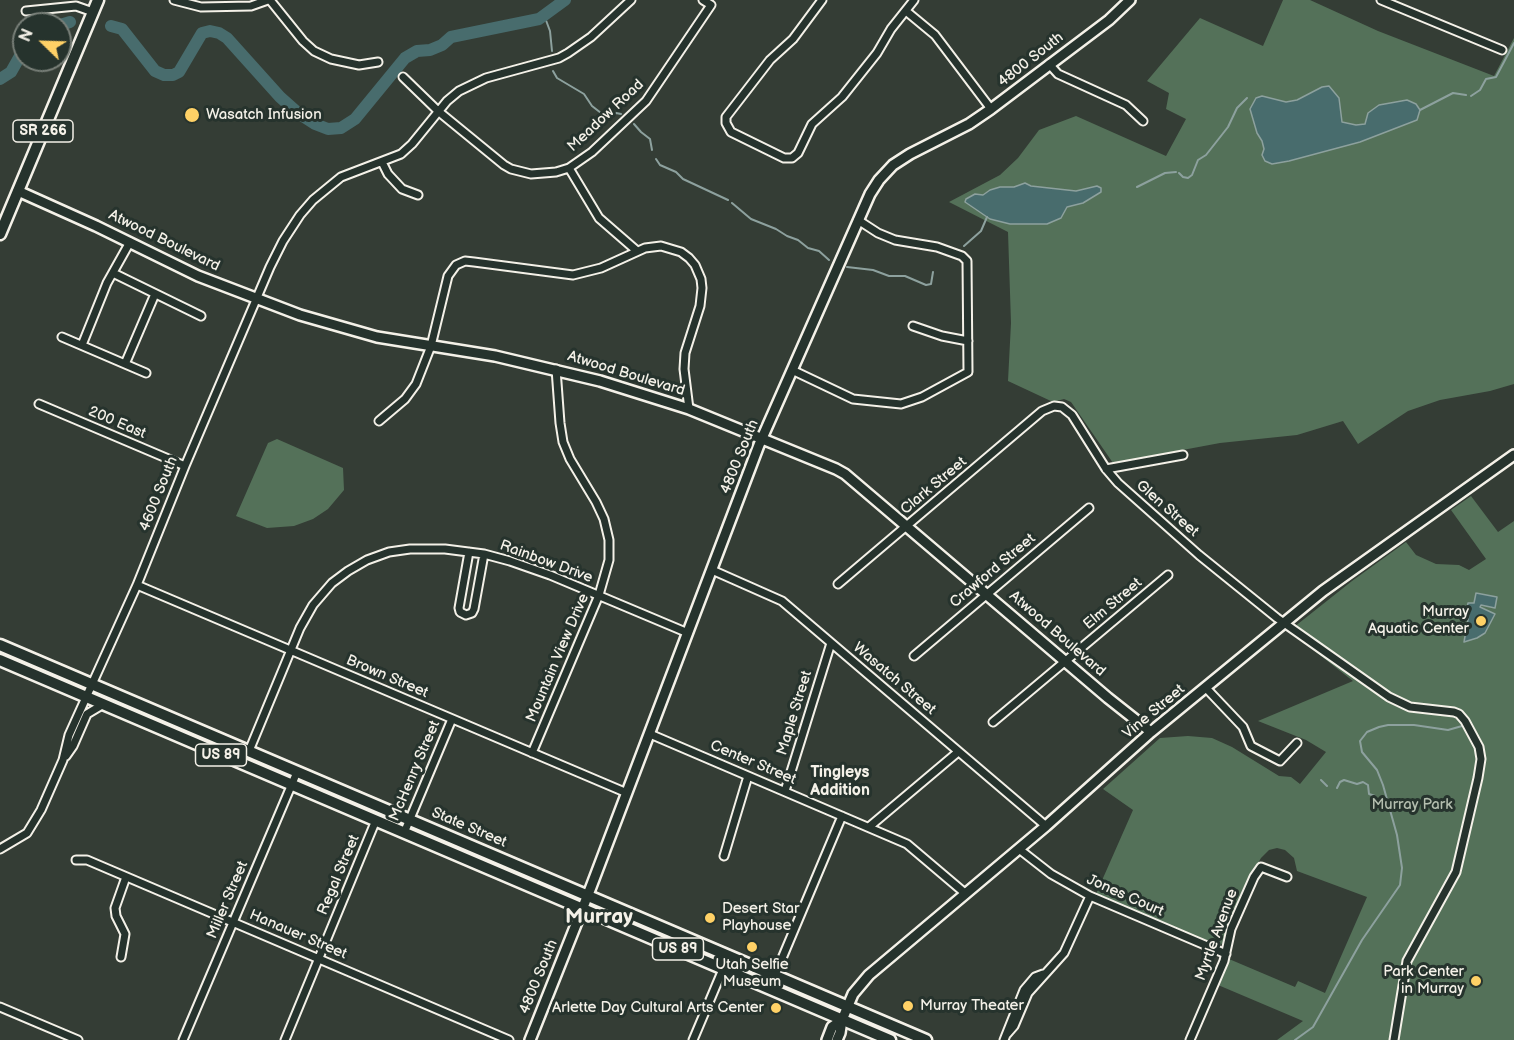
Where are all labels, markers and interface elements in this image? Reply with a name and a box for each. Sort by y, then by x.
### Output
north arrow [12,12,72,72]
text: N [16,26,38,45]
street label: 4800 South [995,29,1067,91]
street label: Meadow Road [564,76,648,156]
marker: Wasatch Infusion [183,106,201,124]
place label: Wasatch Infusion [206,106,322,124]
road number: SR 266 [13,120,73,142]
street label: Atwood Boulevard [105,206,223,276]
street label: Atwood Boulevard [565,348,687,400]
street label: 200 East [85,403,149,443]
street label: 4800 South [717,417,763,497]
street label: Clark Street [897,453,971,519]
street label: 4600 South [136,454,182,534]
street label: Glen Street [1132,477,1202,541]
street label: Crawford Street [947,530,1039,612]
street label: Rainbow Drive [497,537,595,587]
street label: Elm Street [1080,574,1146,634]
street label: Atwood Boulevard [1005,587,1109,681]
street label: Mountain View Drive [523,591,593,725]
place label: Murray Aquatic Center [1368,603,1469,638]
marker: Murray Aquatic Center [1474,614,1488,628]
street label: Wasatch Street [849,639,939,719]
street label: Brown Street [343,652,431,702]
street label: Maple Street [774,669,816,757]
street label: Vine Street [1119,681,1189,743]
street label: McHenry Street [386,718,444,824]
street label: Center Street [707,737,799,789]
road number: US 89 [196,744,246,766]
district label: Tingleys Addition [810,763,870,801]
park label: Murray Park [1371,796,1453,814]
street label: State Street [429,804,509,852]
street label: Regal Street [314,832,364,918]
street label: Miller Street [204,858,252,942]
street label: Jones Court [1084,871,1166,921]
street label: Myrtle Avenue [1192,887,1242,983]
place label: Desert Star Playhouse [722,900,799,935]
district label: Murray [565,905,633,931]
street label: Hanauer Street [246,906,350,964]
marker: Desert Star Playhouse [703,911,717,925]
street label: 4800 South [516,937,562,1017]
road number: US 89 [652,938,704,960]
marker: Utah Selfie Museum [745,940,759,954]
place label: Utah Selfie Museum [715,956,789,991]
place label: Park Center in Murray [1383,963,1464,998]
marker: Park Center in Murray [1469,974,1483,988]
place label: Murray Theater [920,997,1024,1015]
place label: Arlette Day Cultural Arts Center [552,999,764,1017]
marker: Murray Theater [901,999,915,1013]
marker: Arlette Day Cultural Arts Center [769,1001,783,1015]

